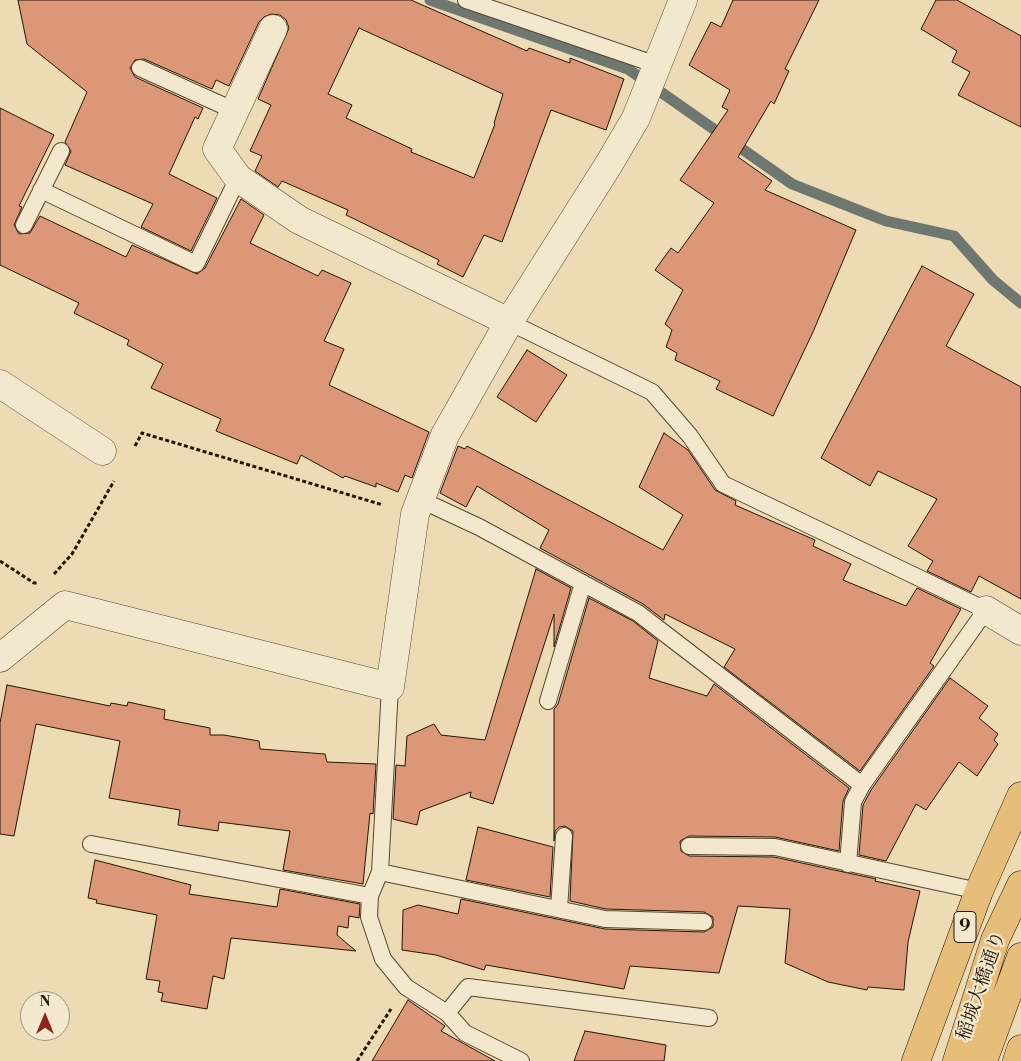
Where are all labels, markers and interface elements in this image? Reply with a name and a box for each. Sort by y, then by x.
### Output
road number: 9 [954,912,976,942]
street label: 稲城大橋通り [953,928,1011,1044]
north arrow [20,991,70,1041]
text: N [39,993,51,1011]

